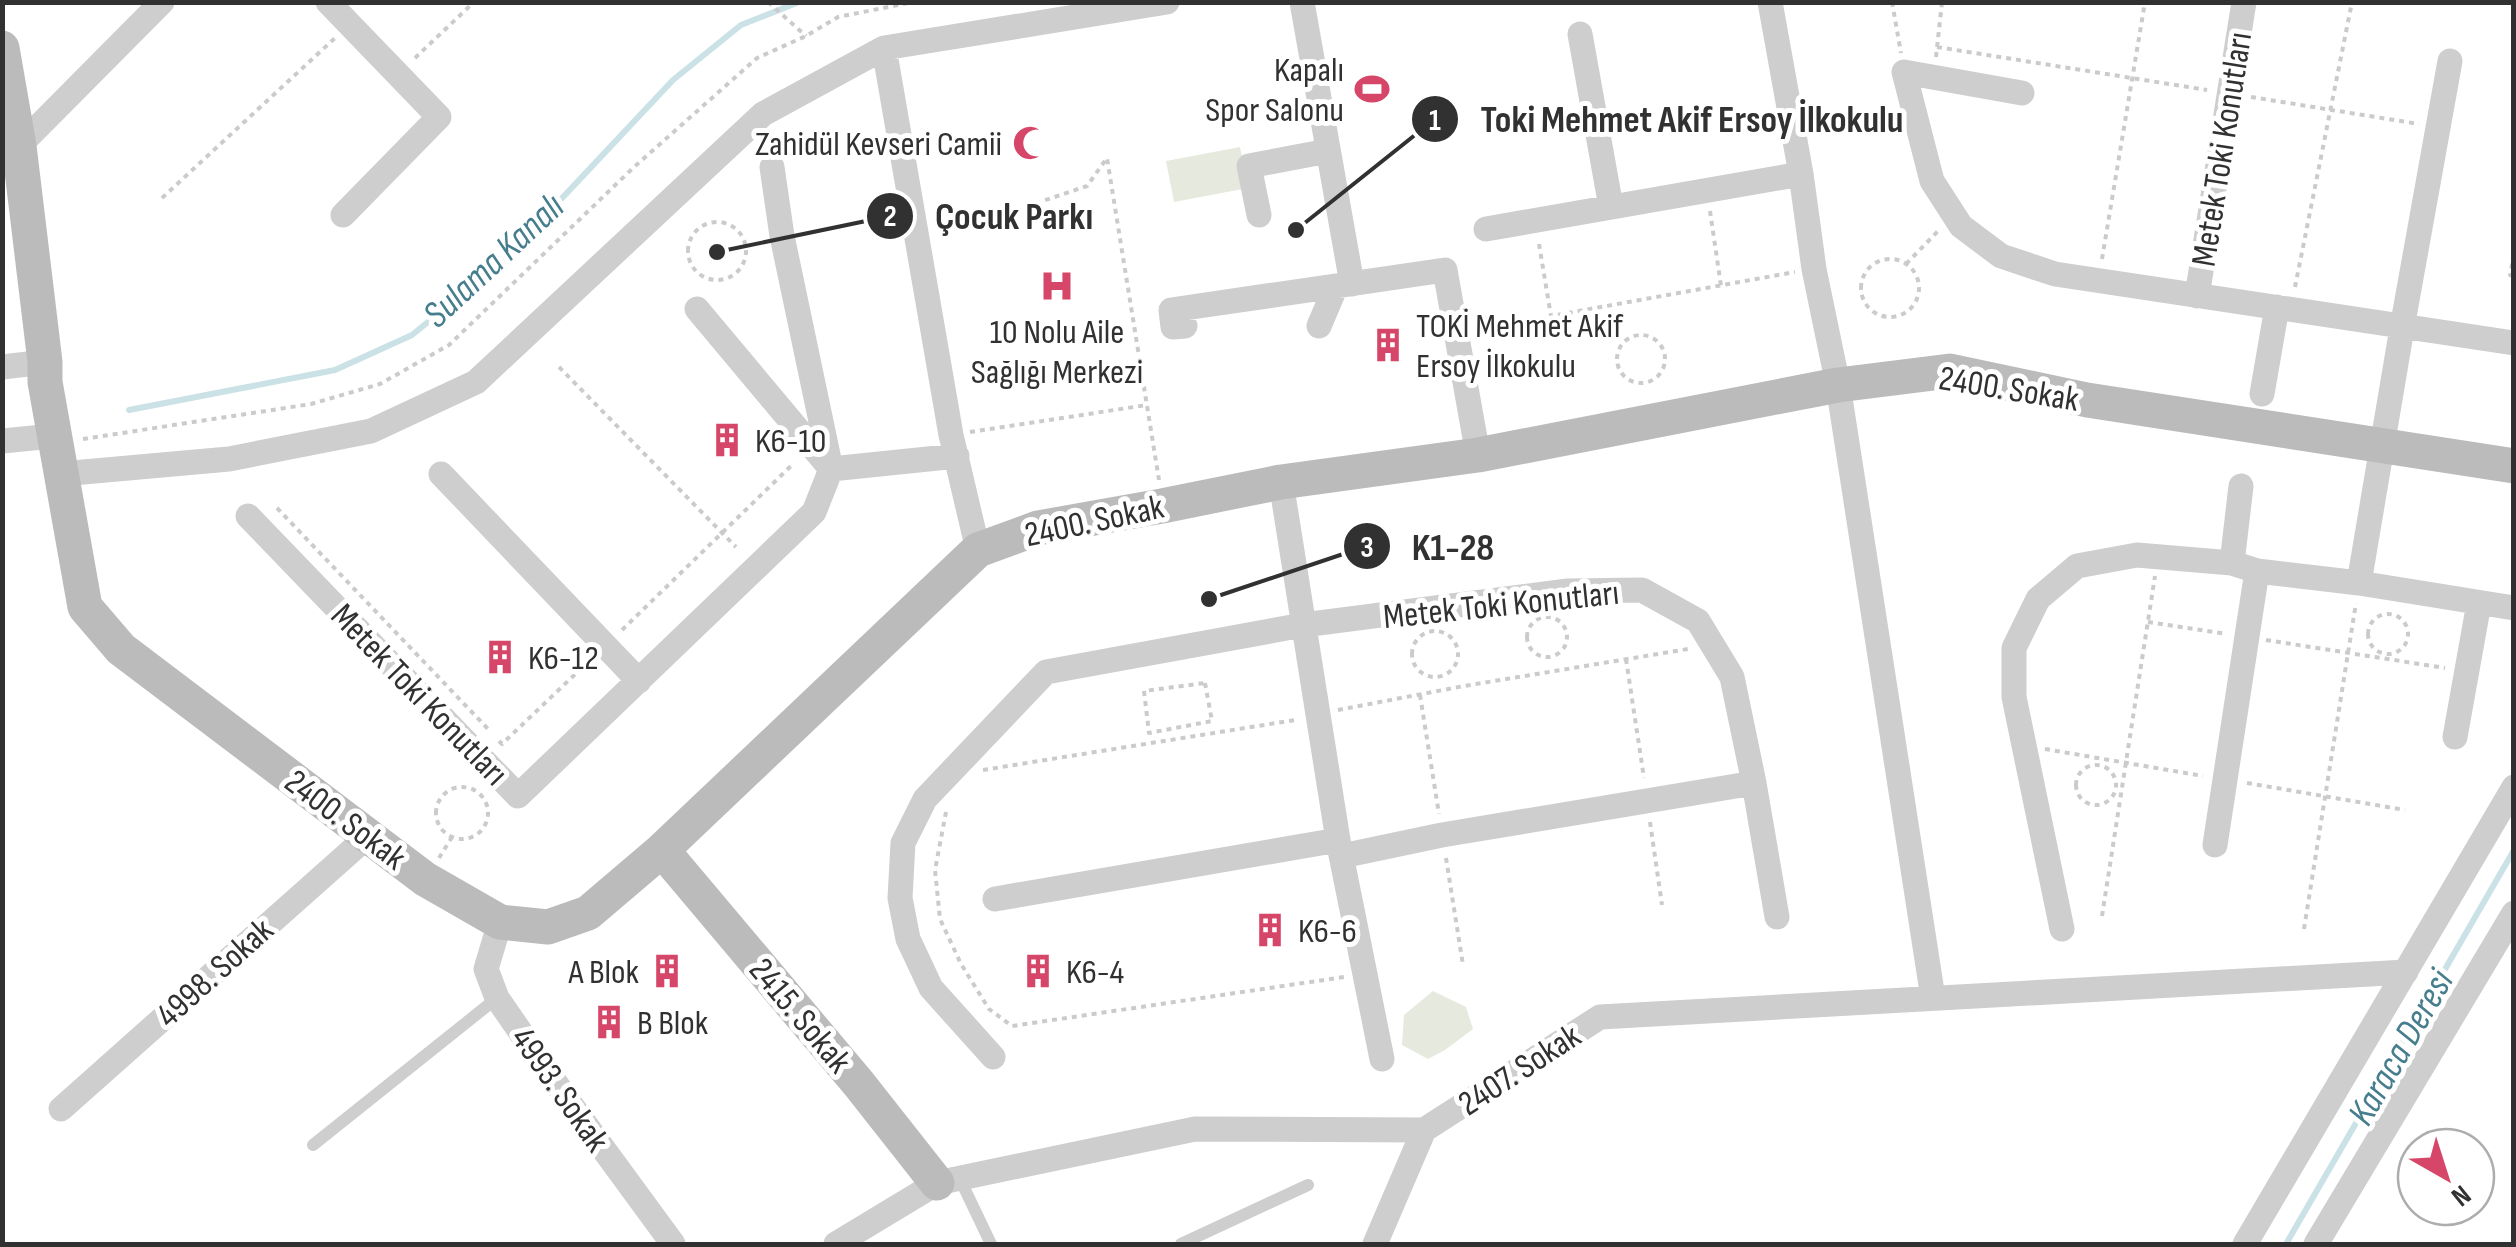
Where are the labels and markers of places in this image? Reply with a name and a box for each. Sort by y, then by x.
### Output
place label: Kapalı Spor Salonu [1205,49,1344,132]
sports icon: Kapalı Spor Salonu [1353,70,1391,108]
callout: Toki Mehmet Akif Ersoy İlkokulu [1410,85,1923,153]
place label: Zahidül Kevseri Camii [755,123,1002,166]
mosque icon: Zahidül Kevseri Camii [1011,124,1049,162]
callout: Çocuk Parkı [865,182,1114,250]
hospital icon: 10 Nolu Aile Sağlığı Merkezi [1038,267,1076,305]
place label: TOKİ Mehmet Akif Ersoy İlkokulu [1416,305,1624,388]
place label: 10 Nolu Aile Sağlığı Merkezi [971,311,1143,394]
building icon: TOKİ Mehmet Akif Ersoy İlkokulu [1369,326,1407,364]
place label: K6-10 [755,420,826,463]
building icon: K6-10 [708,421,746,459]
callout: K1-28 [1342,512,1514,580]
place label: K6-12 [528,637,599,680]
building icon: K6-12 [481,638,519,676]
place label: K6-6 [1298,910,1357,953]
building icon: K6-6 [1251,911,1289,949]
place label: A Blok [567,951,640,994]
place label: K6-4 [1066,951,1124,994]
building icon: A Blok [648,952,686,990]
building icon: K6-4 [1019,952,1057,990]
place label: B Blok [637,1002,709,1045]
building icon: B Blok [590,1003,628,1041]

